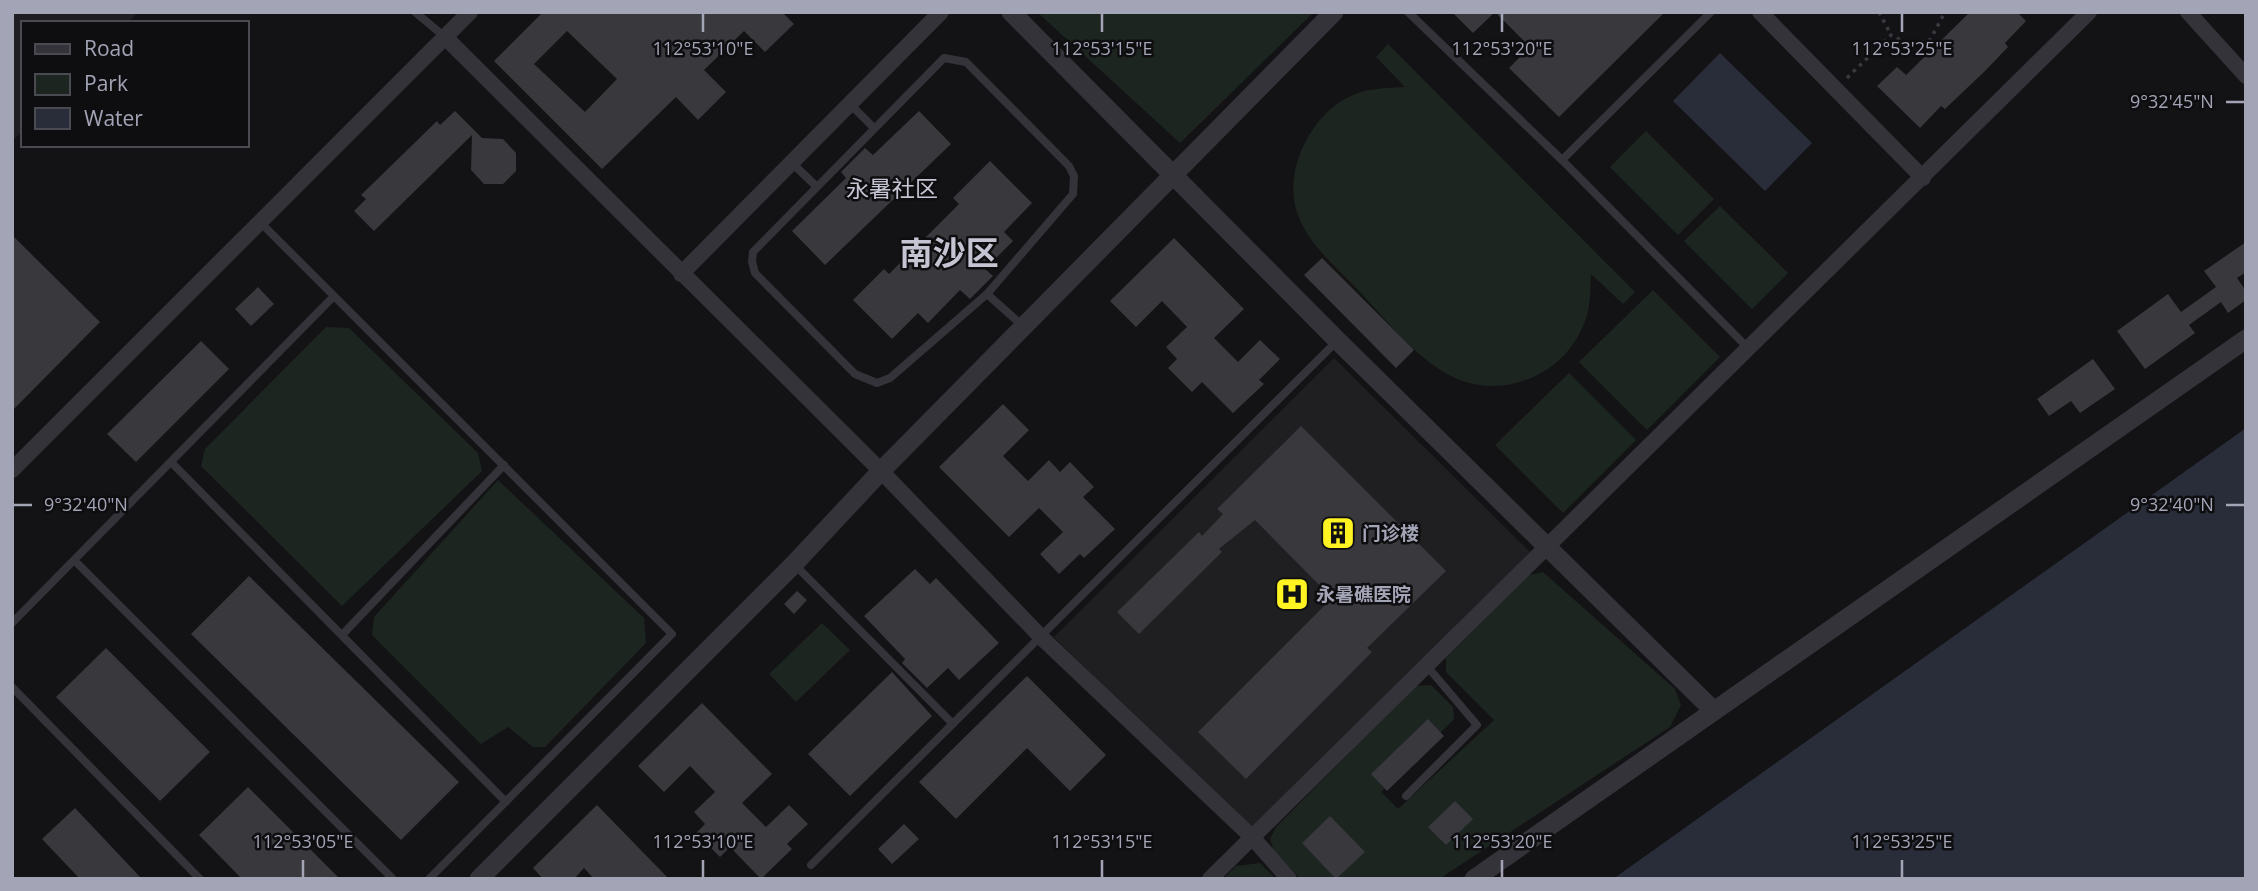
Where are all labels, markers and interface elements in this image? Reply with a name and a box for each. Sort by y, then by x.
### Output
legend [21,21,248,147]
text: Road [84,34,134,62]
text: 112°53'10"E [653,36,753,60]
text: 112°53'15"E [1052,36,1152,60]
text: 112°53'20"E [1452,36,1552,60]
text: 112°53'25"E [1852,36,1952,60]
text: Park [84,69,128,97]
text: 9°32'45"N [2130,89,2214,113]
text: Water [84,104,143,132]
district label: 永暑社区 [846,172,938,204]
district label: 南沙区 [900,230,999,275]
text: 9°32'40"N [44,492,128,516]
text: 9°32'40"N [2130,492,2214,516]
building icon: 门诊楼 [1319,514,1357,552]
place label: 门诊楼 [1362,520,1419,546]
hospital icon: 永暑礁医院 [1273,575,1311,613]
place label: 永暑礁医院 [1316,581,1411,607]
text: 112°53'05"E [253,829,353,853]
text: 112°53'10"E [653,829,753,853]
text: 112°53'15"E [1052,829,1152,853]
text: 112°53'20"E [1452,829,1552,853]
text: 112°53'25"E [1852,829,1952,853]

